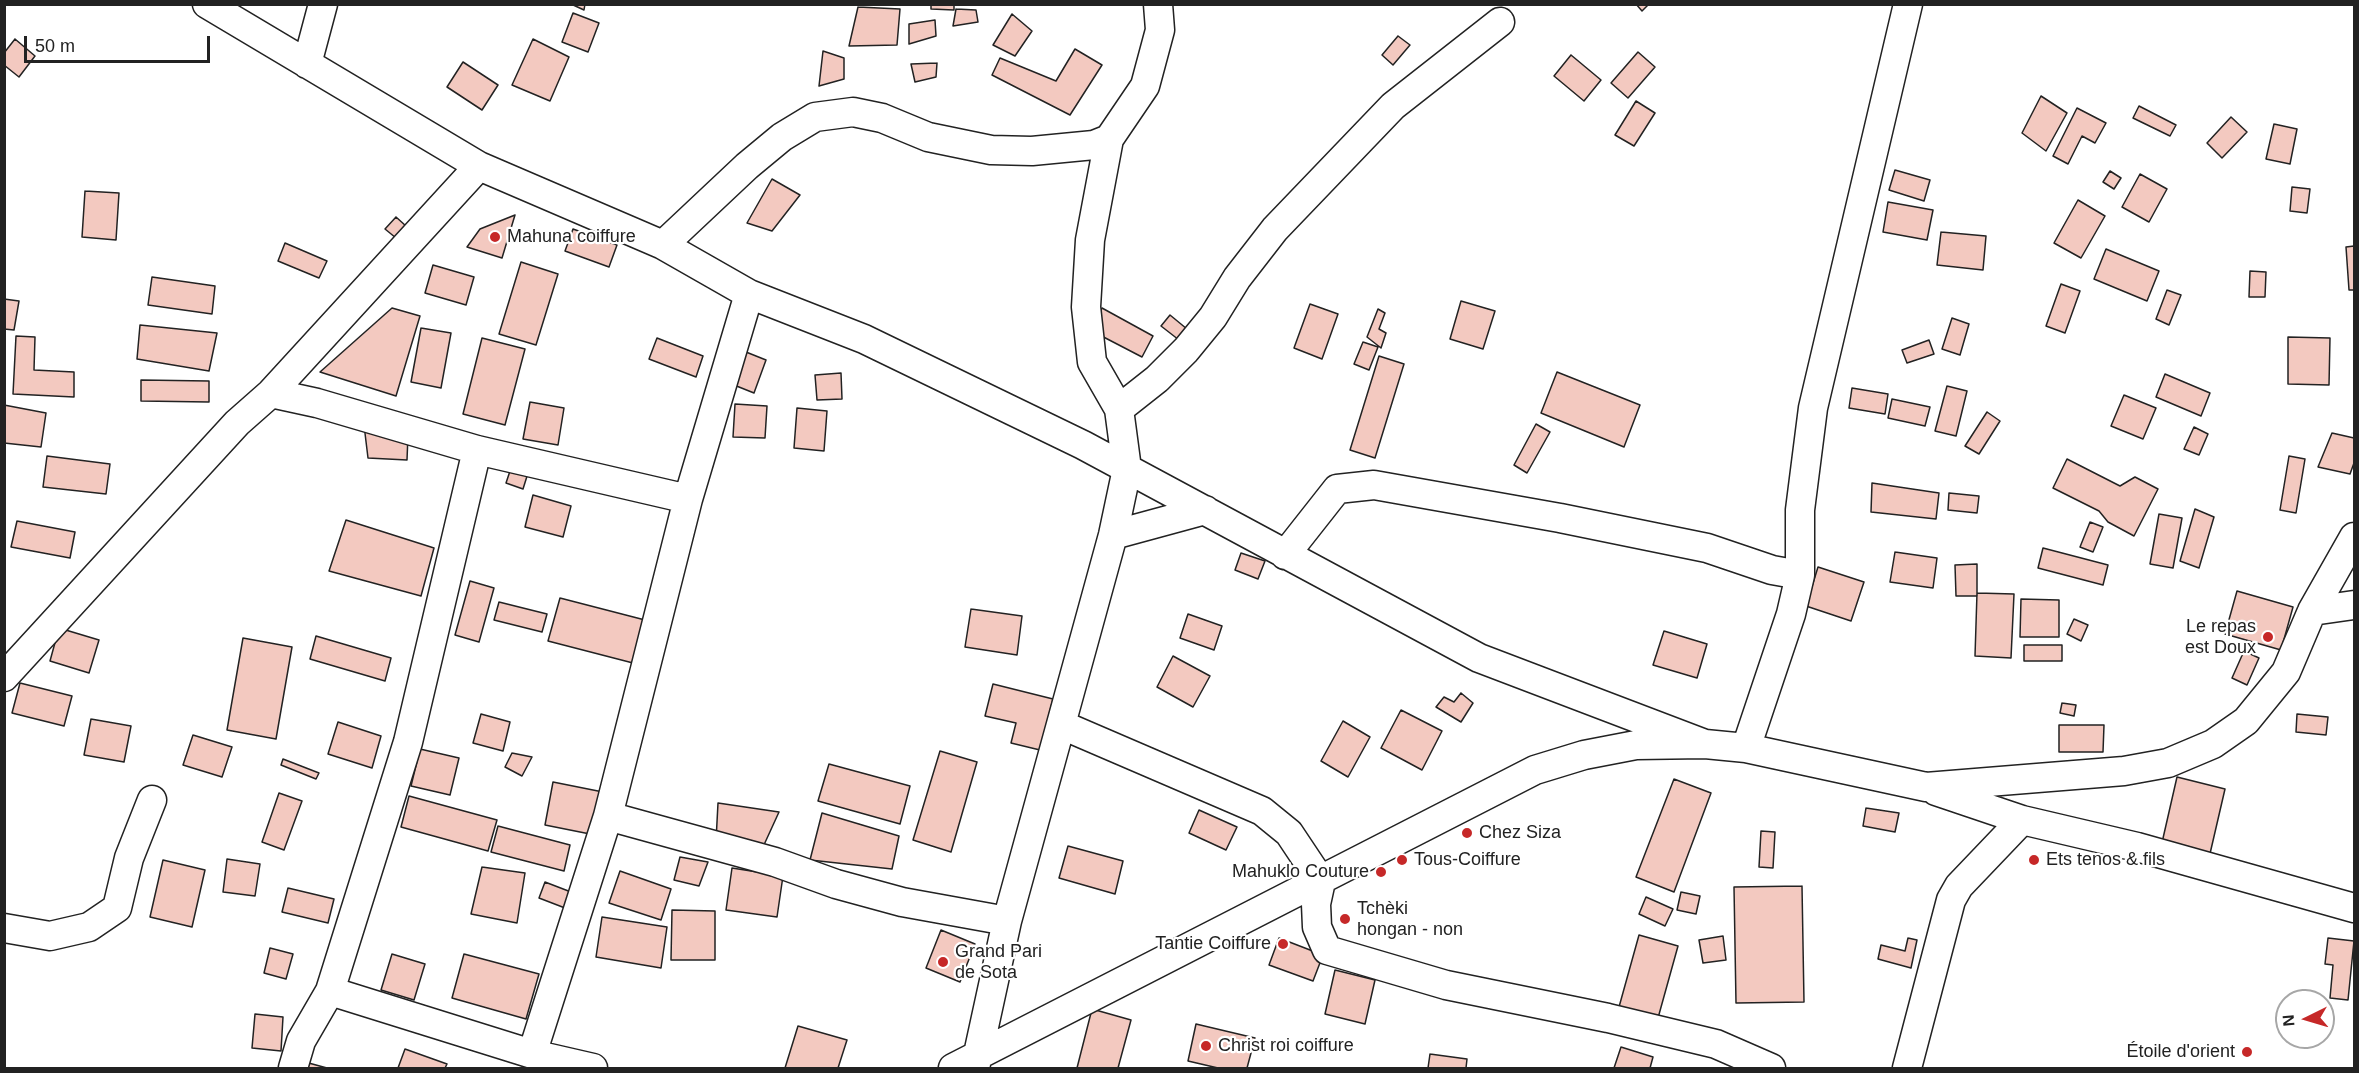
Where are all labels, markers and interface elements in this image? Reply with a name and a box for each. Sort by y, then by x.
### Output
scale bar [27,24,213,62]
text: 50 m [35,36,75,56]
place label: Mahuna coiffure [507,226,636,248]
marker: Mahuna coiffure [488,230,502,244]
place label: Le repas est Doux [2185,616,2256,658]
marker: Le repas est Doux [2261,630,2275,644]
place label: Chez Siza [1479,822,1561,844]
marker: Chez Siza [1460,826,1474,840]
place label: Tous-Coiffure [1414,849,1521,871]
place label: Ets tenos & fils [2046,849,2165,871]
marker: Tous-Coiffure [1395,853,1409,867]
marker: Ets tenos & fils [2027,853,2041,867]
place label: Mahuklo Couture [1232,861,1369,883]
marker: Mahuklo Couture [1374,865,1388,879]
place label: Tchèki hongan - non [1357,898,1463,940]
marker: Tchèki hongan - non [1338,912,1352,926]
place label: Tantie Coiffure [1155,933,1271,955]
marker: Tantie Coiffure [1276,937,1290,951]
place label: Grand Pari de Sota [955,941,1042,984]
marker: Grand Pari de Sota [936,955,950,969]
north arrow [2275,989,2335,1049]
text: N [2280,1014,2298,1027]
place label: Christ roi coiffure [1218,1035,1354,1057]
marker: Christ roi coiffure [1199,1039,1213,1053]
place label: Étoile d'orient [2126,1041,2235,1063]
marker: Étoile d'orient [2240,1045,2254,1059]

